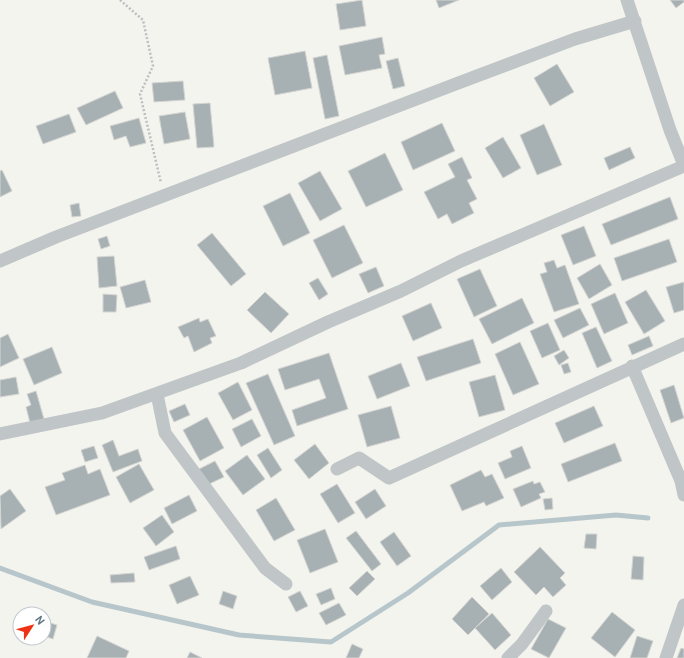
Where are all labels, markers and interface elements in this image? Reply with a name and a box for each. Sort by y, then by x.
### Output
north arrow [12,606,52,646]
text: N [31,613,47,628]

